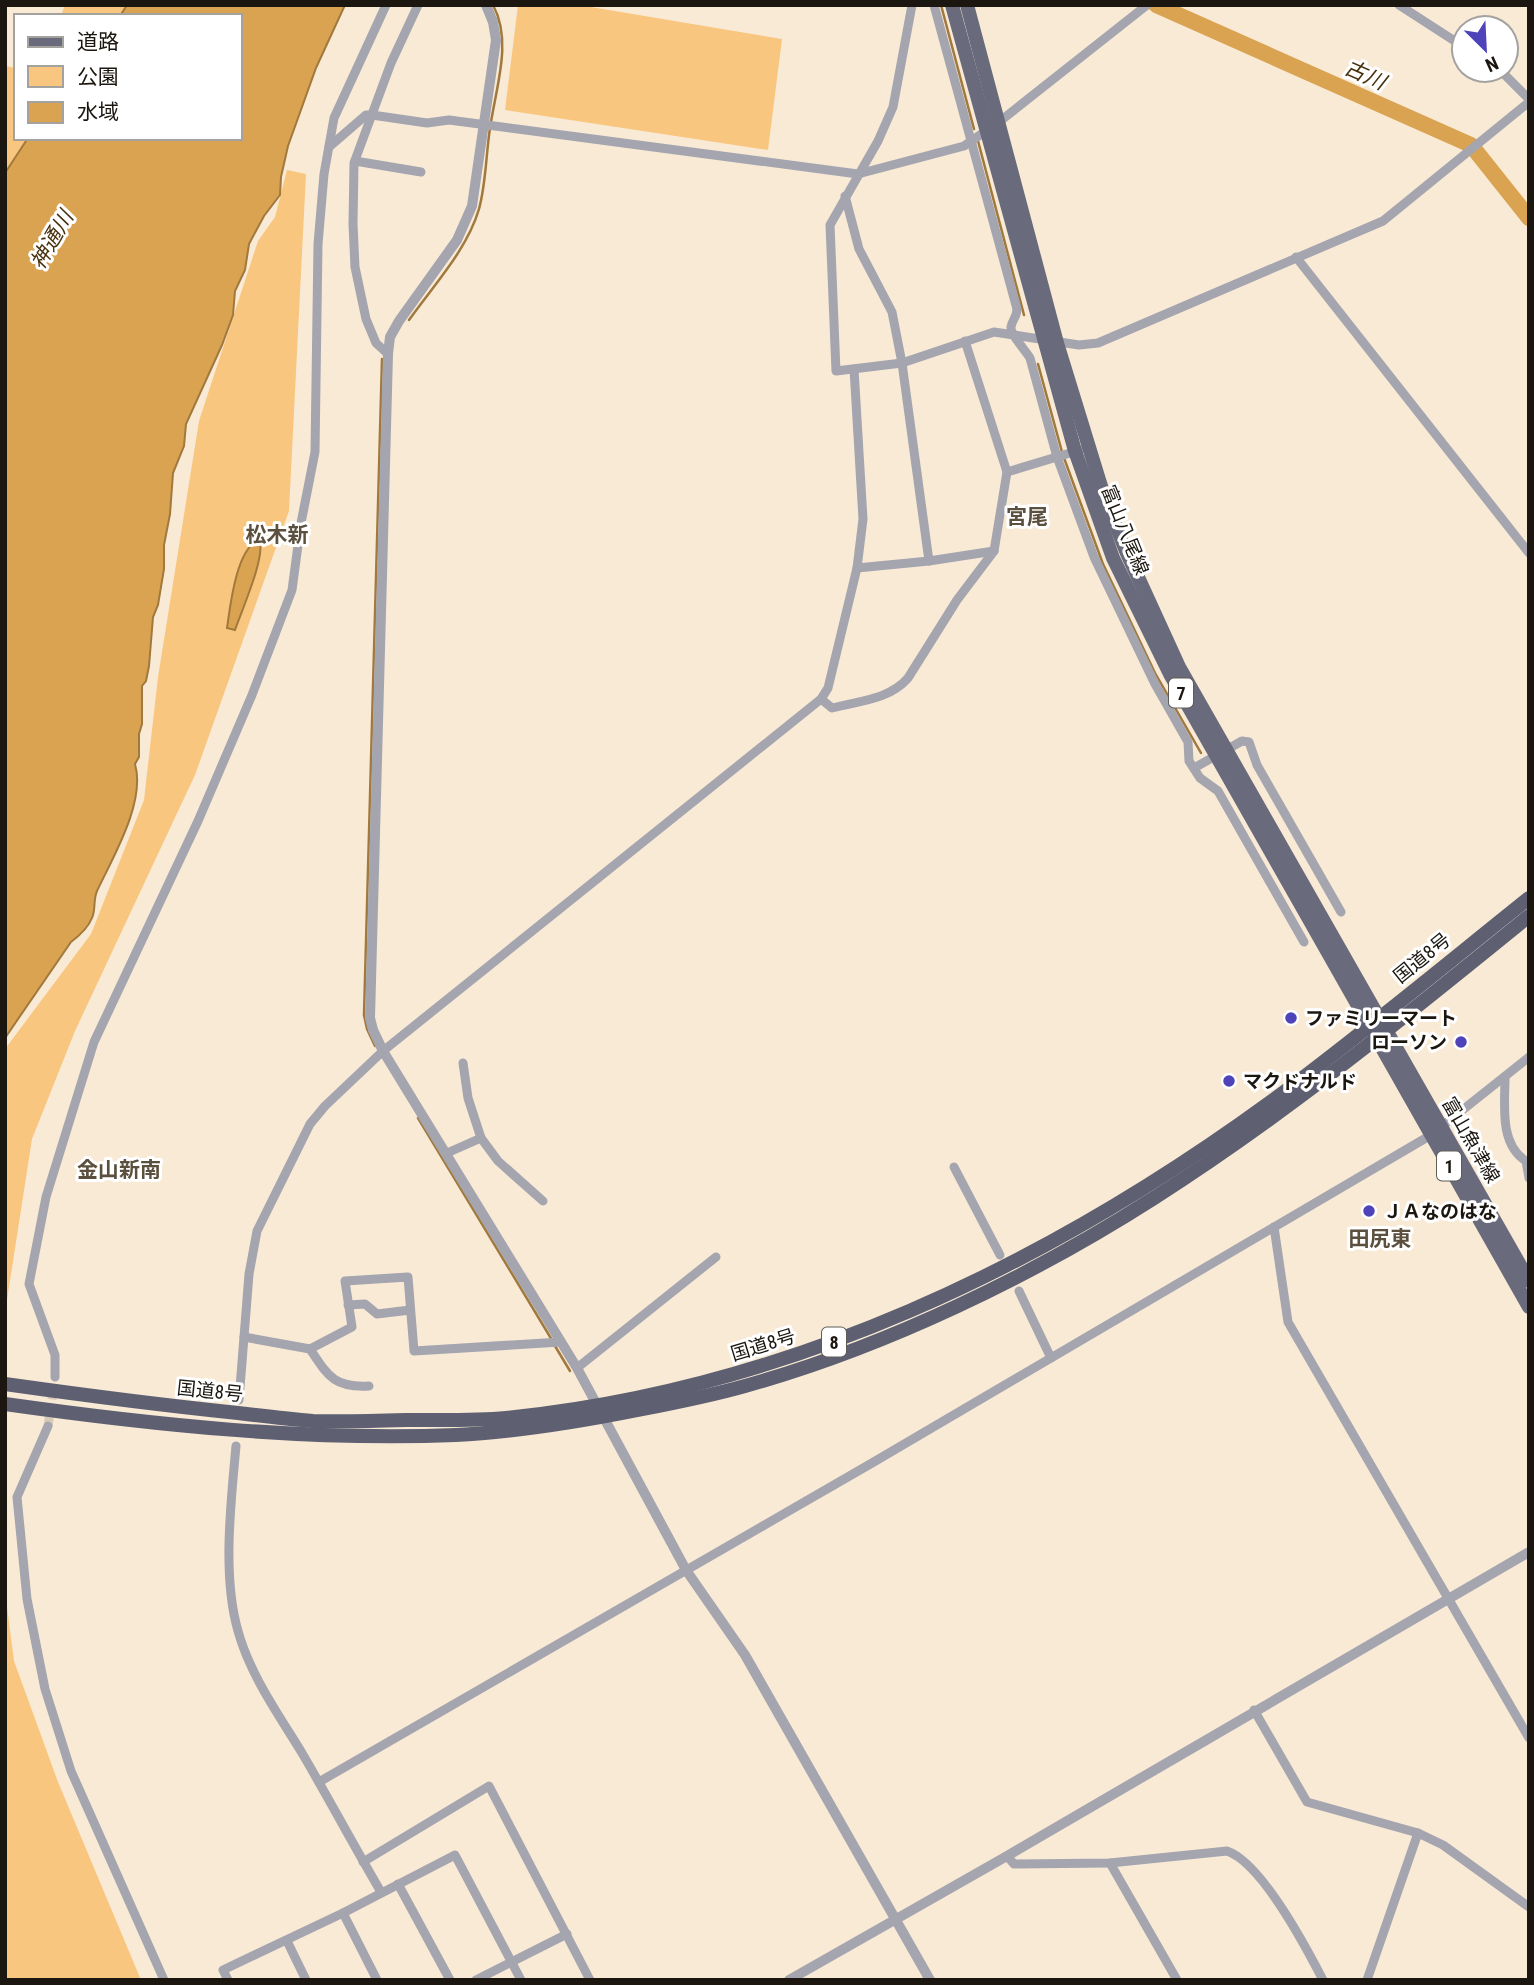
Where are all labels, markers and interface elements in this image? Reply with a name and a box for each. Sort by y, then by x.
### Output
legend [14,14,242,140]
north arrow [1450,14,1520,84]
text: 道路 [77,30,119,54]
text: N [1482,51,1502,77]
water label: 古川 [1341,55,1391,95]
text: 公園 [77,65,119,89]
text: 水域 [77,100,119,124]
water label: 神通川 [26,205,79,273]
street label: 富山八尾線 [1097,482,1153,578]
district label: 宮尾 [1006,505,1048,529]
district label: 松木新 [246,523,309,547]
road number: 7 [1169,678,1193,708]
street label: 国道8号 [1389,928,1455,988]
place label: ファミリーマート [1305,1007,1457,1030]
marker: ファミリーマート [1283,1010,1299,1026]
place label: ローソン [1371,1031,1447,1054]
marker: ローソン [1453,1034,1469,1050]
place label: マクドナルド [1243,1070,1357,1093]
marker: マクドナルド [1221,1073,1237,1089]
street label: 富山魚津線 [1437,1093,1505,1187]
road number: 1 [1437,1152,1461,1181]
district label: 金山新南 [77,1158,161,1182]
place label: ＪＡなのはな [1383,1200,1497,1223]
marker: ＪＡなのはな [1361,1203,1377,1219]
district label: 田尻東 [1349,1227,1412,1251]
street label: 国道8号 [728,1324,798,1366]
road number: 8 [822,1328,846,1357]
street label: 国道8号 [176,1376,244,1406]

